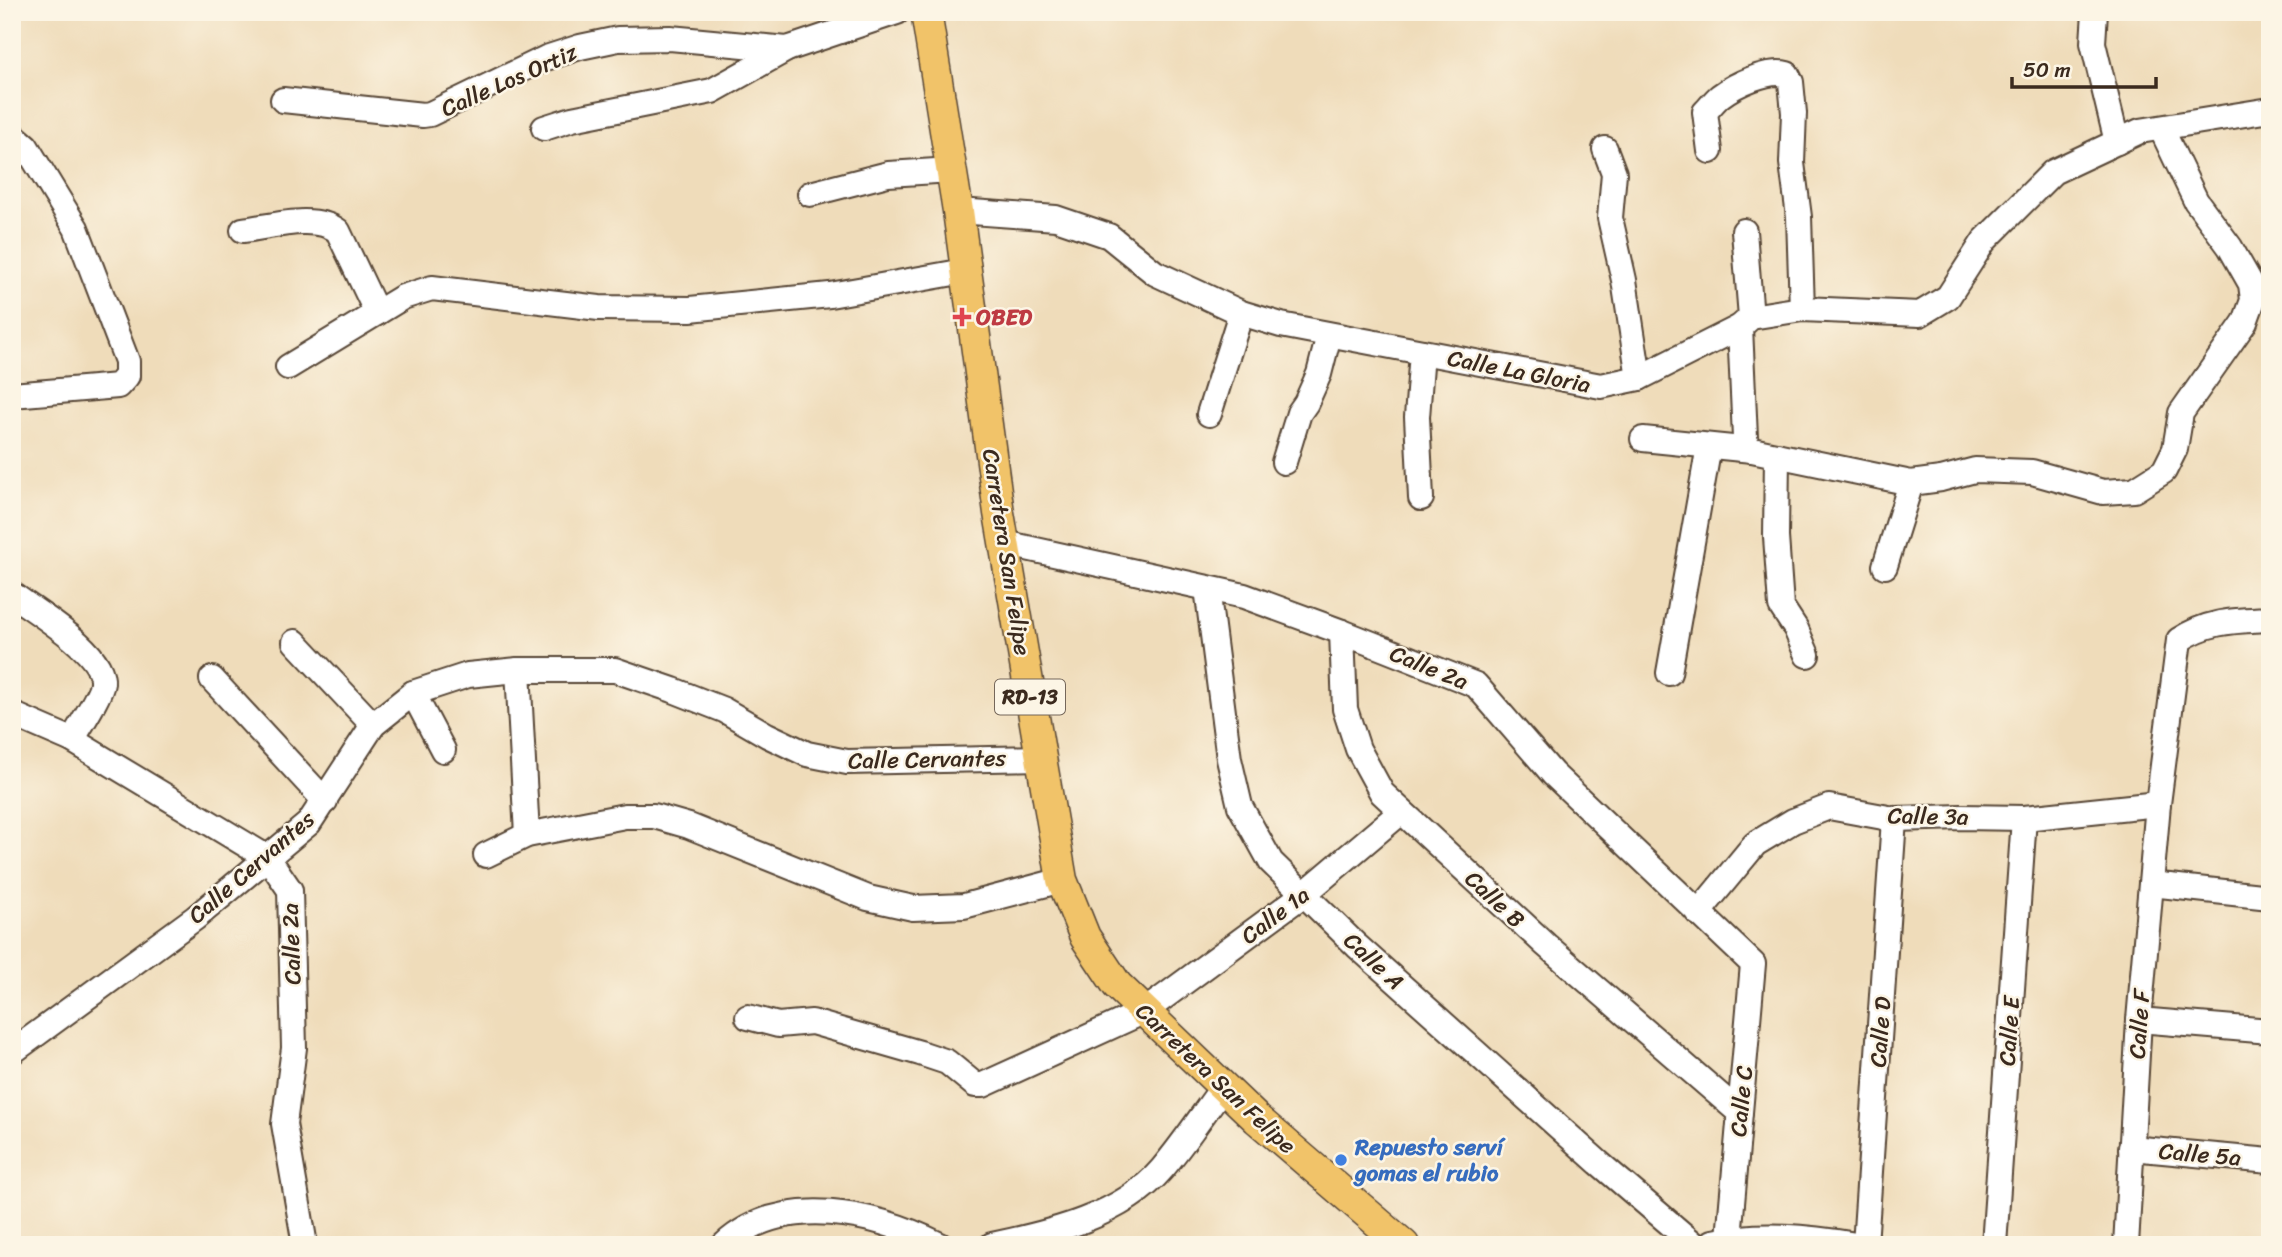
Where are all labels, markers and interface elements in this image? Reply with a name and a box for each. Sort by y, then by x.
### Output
street label: Calle Los Ortiz [434,32,584,129]
scale bar [2012,46,2156,90]
text: 50 m [2023,51,2071,89]
place label: OBED [976,297,1032,338]
marker: OBED [954,309,970,325]
street label: Calle La Gloria [1444,338,1594,406]
street label: Carretera San Felipe [970,446,1043,659]
street label: Calle 2a [1383,633,1475,702]
road number: RD-13 [995,680,1065,714]
street label: Calle Cervantes [848,738,1007,781]
street label: Calle 3a [1887,795,1969,838]
street label: Calle Cervantes [178,800,325,935]
street label: Calle B [1455,860,1535,939]
street label: Calle 1a [1232,875,1319,955]
street label: Calle 2a [270,902,313,985]
street label: Calle A [1333,922,1414,1001]
street label: Calle F [2117,987,2162,1060]
street label: Carretera San Felipe [1125,992,1306,1165]
street label: Calle E [1987,994,2032,1067]
street label: Calle D [1858,995,1903,1069]
street label: Calle C [1718,1064,1765,1138]
place label: Repuesto serví gomas el rubio [1353,1127,1506,1194]
street label: Calle 5a [2157,1130,2243,1179]
marker: Repuesto serví gomas el rubio [1333,1152,1349,1168]

